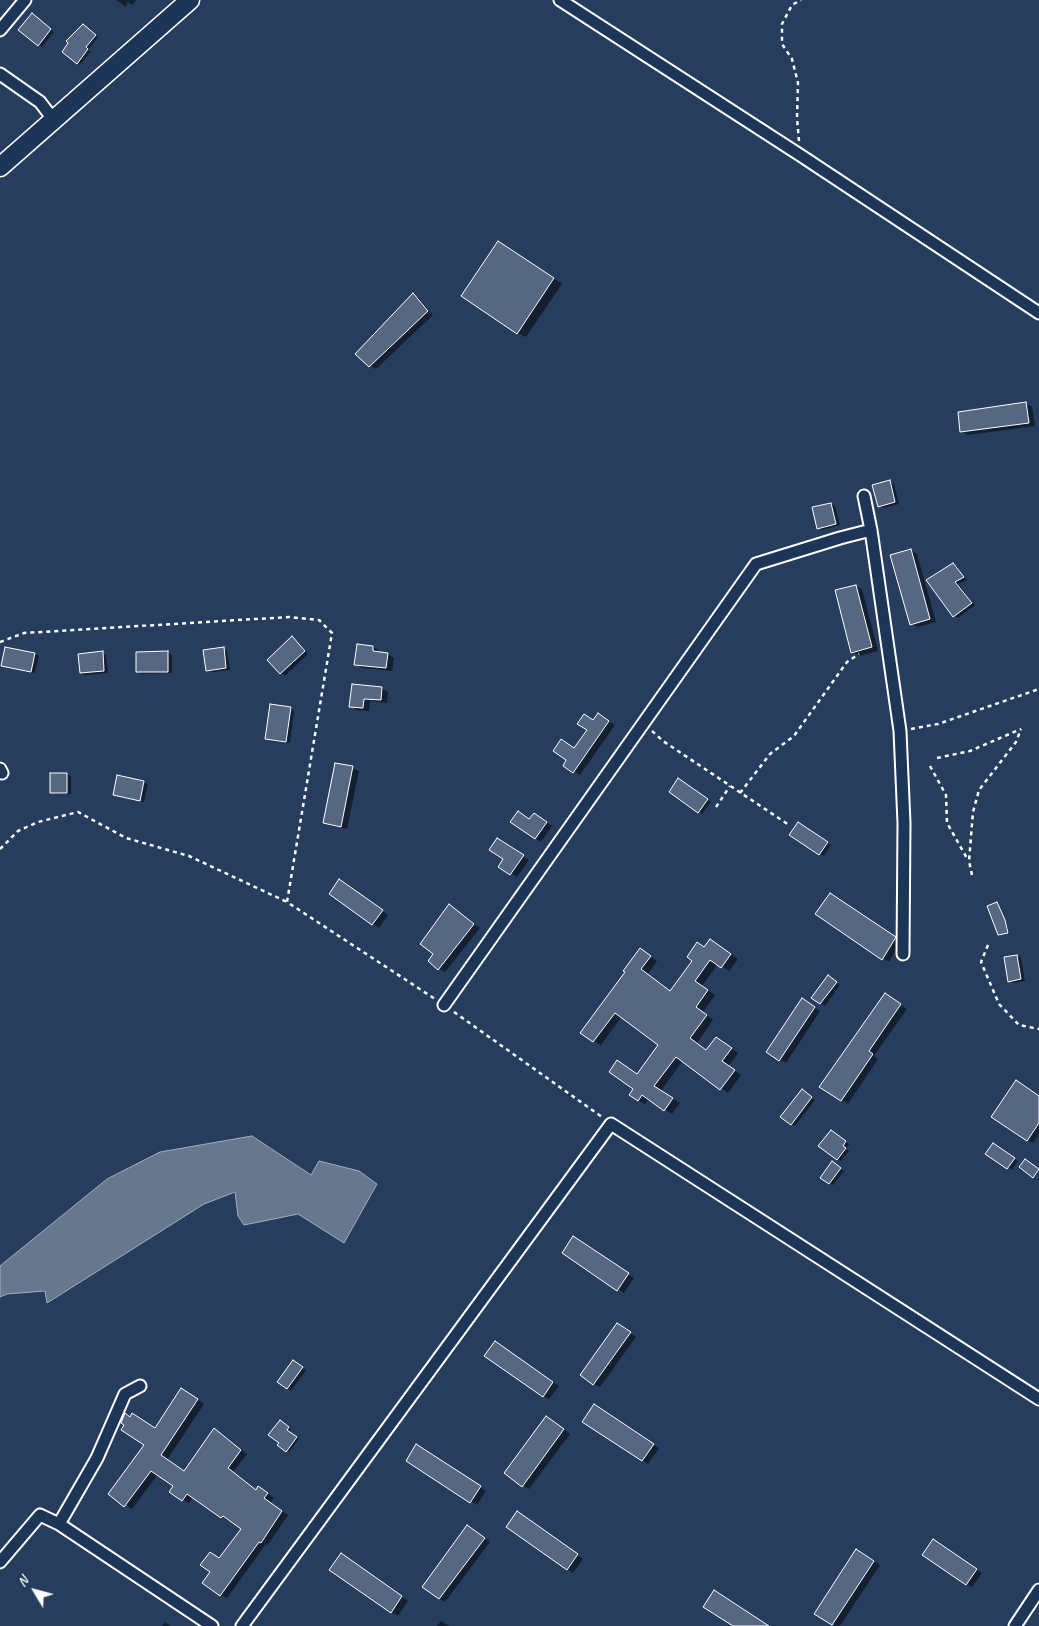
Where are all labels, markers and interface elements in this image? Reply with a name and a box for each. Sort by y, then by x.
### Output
north arrow [10,1566,60,1616]
text: N [13,1573,32,1590]

